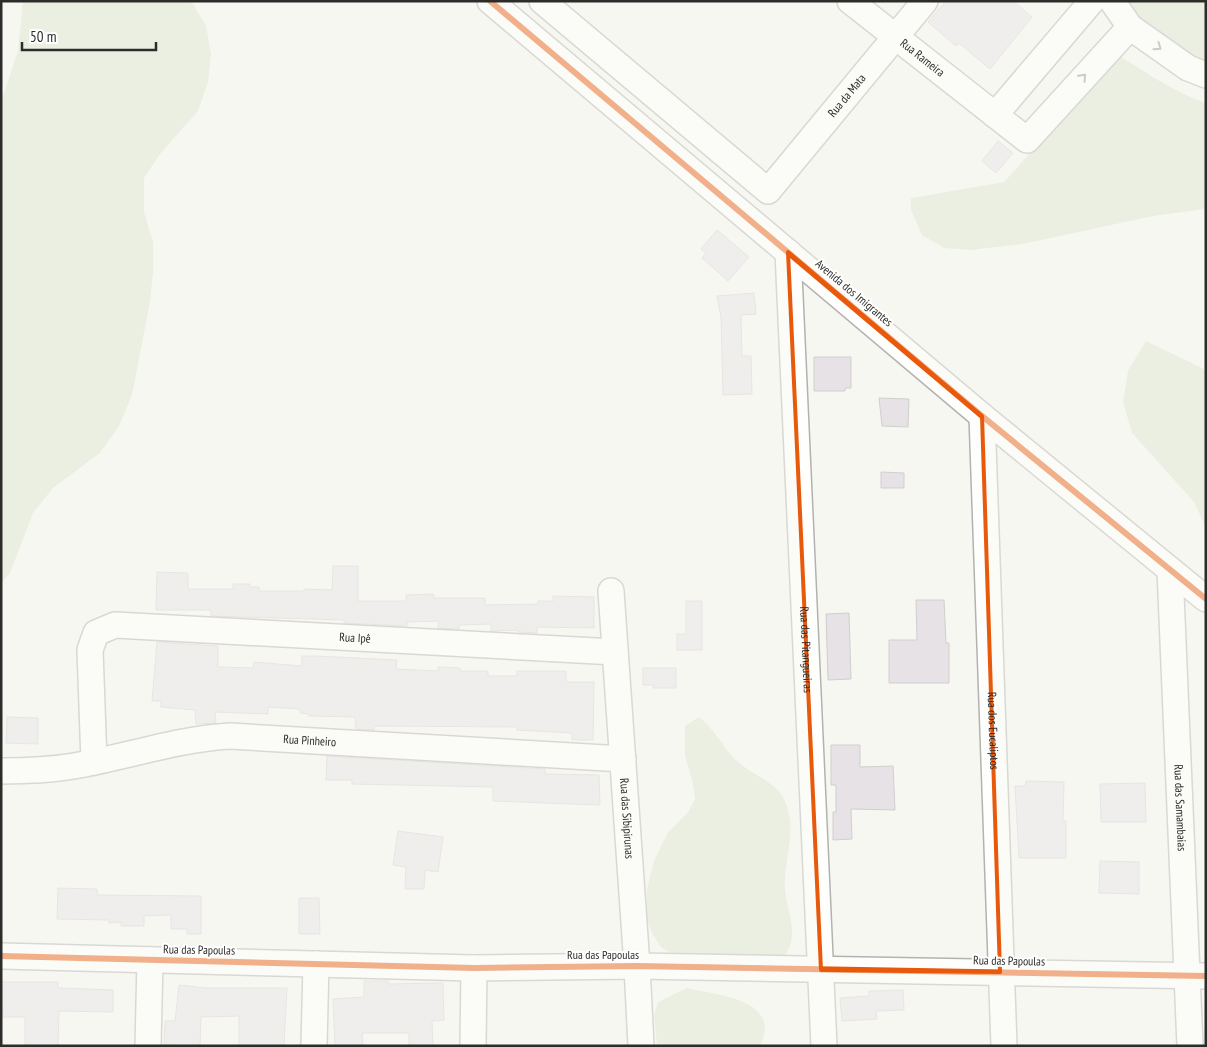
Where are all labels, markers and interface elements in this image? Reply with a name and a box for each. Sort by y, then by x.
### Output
scale bar [22,20,156,52]
text: 50 m [30,27,56,46]
street label: Rua Rameira [897,35,948,80]
one-way arrow [1152,41,1162,50]
street label: Rua da Mata [824,71,869,120]
one-way arrow [1077,74,1086,83]
street label: Avenida dos Imigrantes [813,256,896,329]
street label: Rua das Pitangueiras [797,606,816,693]
street label: Rua Ipê [339,629,371,646]
street label: Rua dos Eucaliptos [985,692,1002,770]
street label: Rua Pinheiro [283,731,337,749]
street label: Rua das Samambaias [1171,764,1190,851]
street label: Rua das Sibipirunas [617,777,638,859]
street label: Rua das Papoulas [163,941,235,958]
street label: Rua das Papoulas [567,947,639,962]
street label: Rua das Papoulas [973,952,1045,969]

